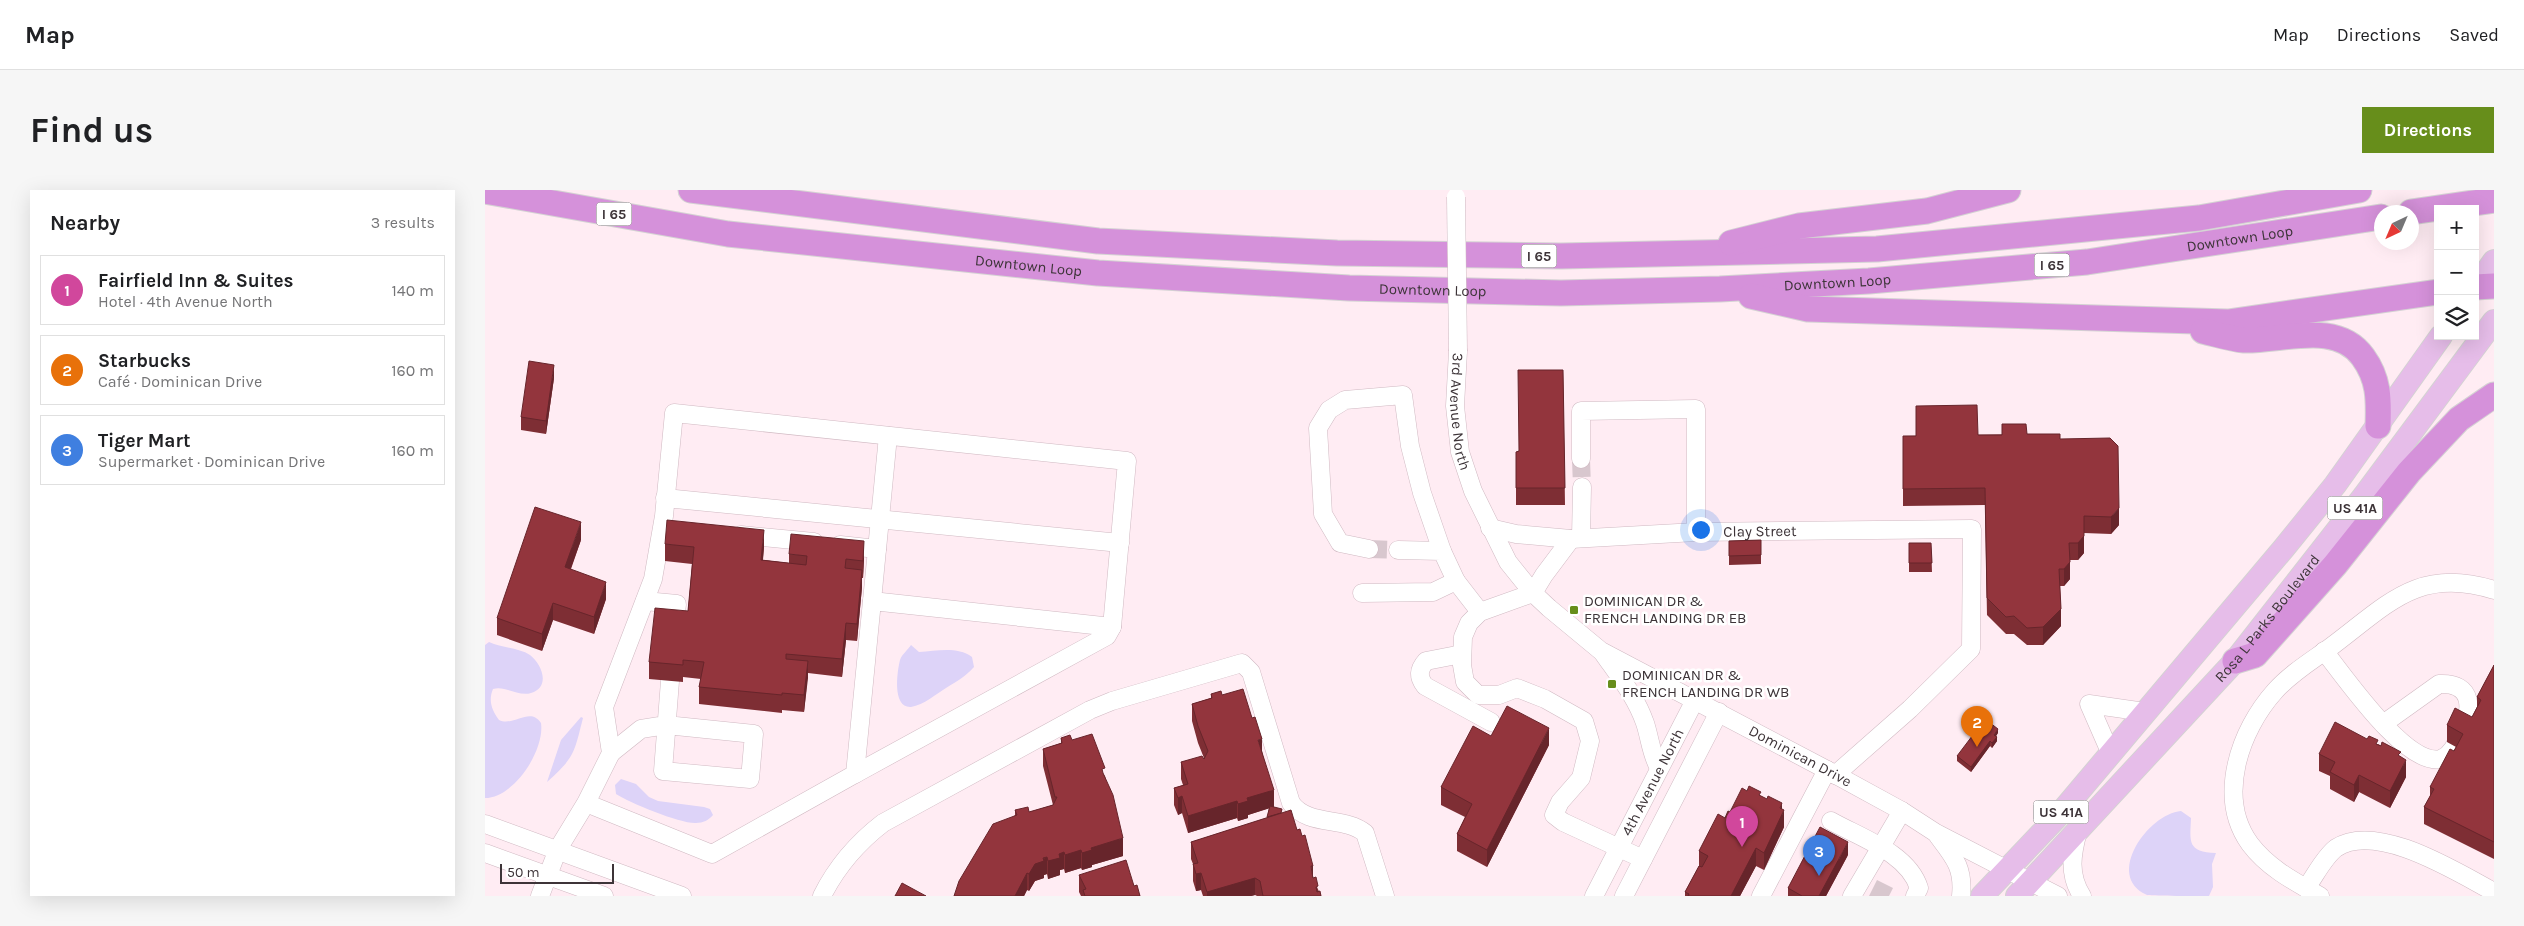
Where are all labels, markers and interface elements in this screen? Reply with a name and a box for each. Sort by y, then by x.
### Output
text: Map [25,21,75,49]
text: Map [2273,24,2309,46]
text: Directions [2337,24,2421,46]
text: Saved [2449,24,2499,46]
button: Directions [2362,107,2494,153]
text: Find us [30,110,153,151]
road number: I 65 [597,202,631,226]
north arrow [2374,205,2419,250]
map controls [2434,205,2479,340]
button: + [2434,205,2479,250]
text: Nearby [50,211,120,235]
text: 3 results [371,213,435,232]
street label: Downtown Loop [2185,222,2294,256]
road number: I 65 [1521,244,1557,268]
button: − [2434,250,2479,295]
street label: Downtown Loop [974,251,1083,280]
road number: I 65 [2035,254,2069,276]
text: Fairfield Inn & Suites [98,270,294,292]
street label: Downtown Loop [1783,270,1892,295]
street label: Downtown Loop [1379,280,1487,300]
text: 1 [64,281,70,300]
text: 140 m [392,281,434,300]
text: Hotel · 4th Avenue North [98,292,273,311]
button: layers [2434,295,2479,340]
text: Starbucks [98,350,191,372]
street label: 3rd Avenue North [1446,352,1474,473]
text: 2 [62,361,72,380]
text: 160 m [391,361,434,380]
text: Café · Dominican Drive [98,372,262,391]
text: Tiger Mart [98,430,190,452]
text: 3 [62,441,72,460]
text: 160 m [391,441,434,460]
text: Supermarket · Dominican Drive [98,452,325,471]
road number: US 41A [2327,496,2383,520]
your location [1688,517,1714,543]
street label: Clay Street [1723,522,1797,541]
street label: Rosa L Parks Boulevard [2211,551,2324,686]
place label: DOMINICAN DR & FRENCH LANDING DR EB [1584,592,1746,627]
marker: DOMINICAN DR & FRENCH LANDING DR EB [1568,604,1580,616]
place label: DOMINICAN DR & FRENCH LANDING DR WB [1622,666,1789,701]
marker: DOMINICAN DR & FRENCH LANDING DR WB [1606,678,1618,690]
pin: 2 [1961,706,1993,747]
street label: Dominican Drive [1746,721,1855,791]
street label: 4th Avenue North [1618,726,1688,839]
road number: US 41A [2033,800,2089,824]
pin: 1 [1726,806,1758,847]
pin: 3 [1803,835,1835,876]
scale bar [500,861,614,884]
text: 50 m [507,864,540,881]

